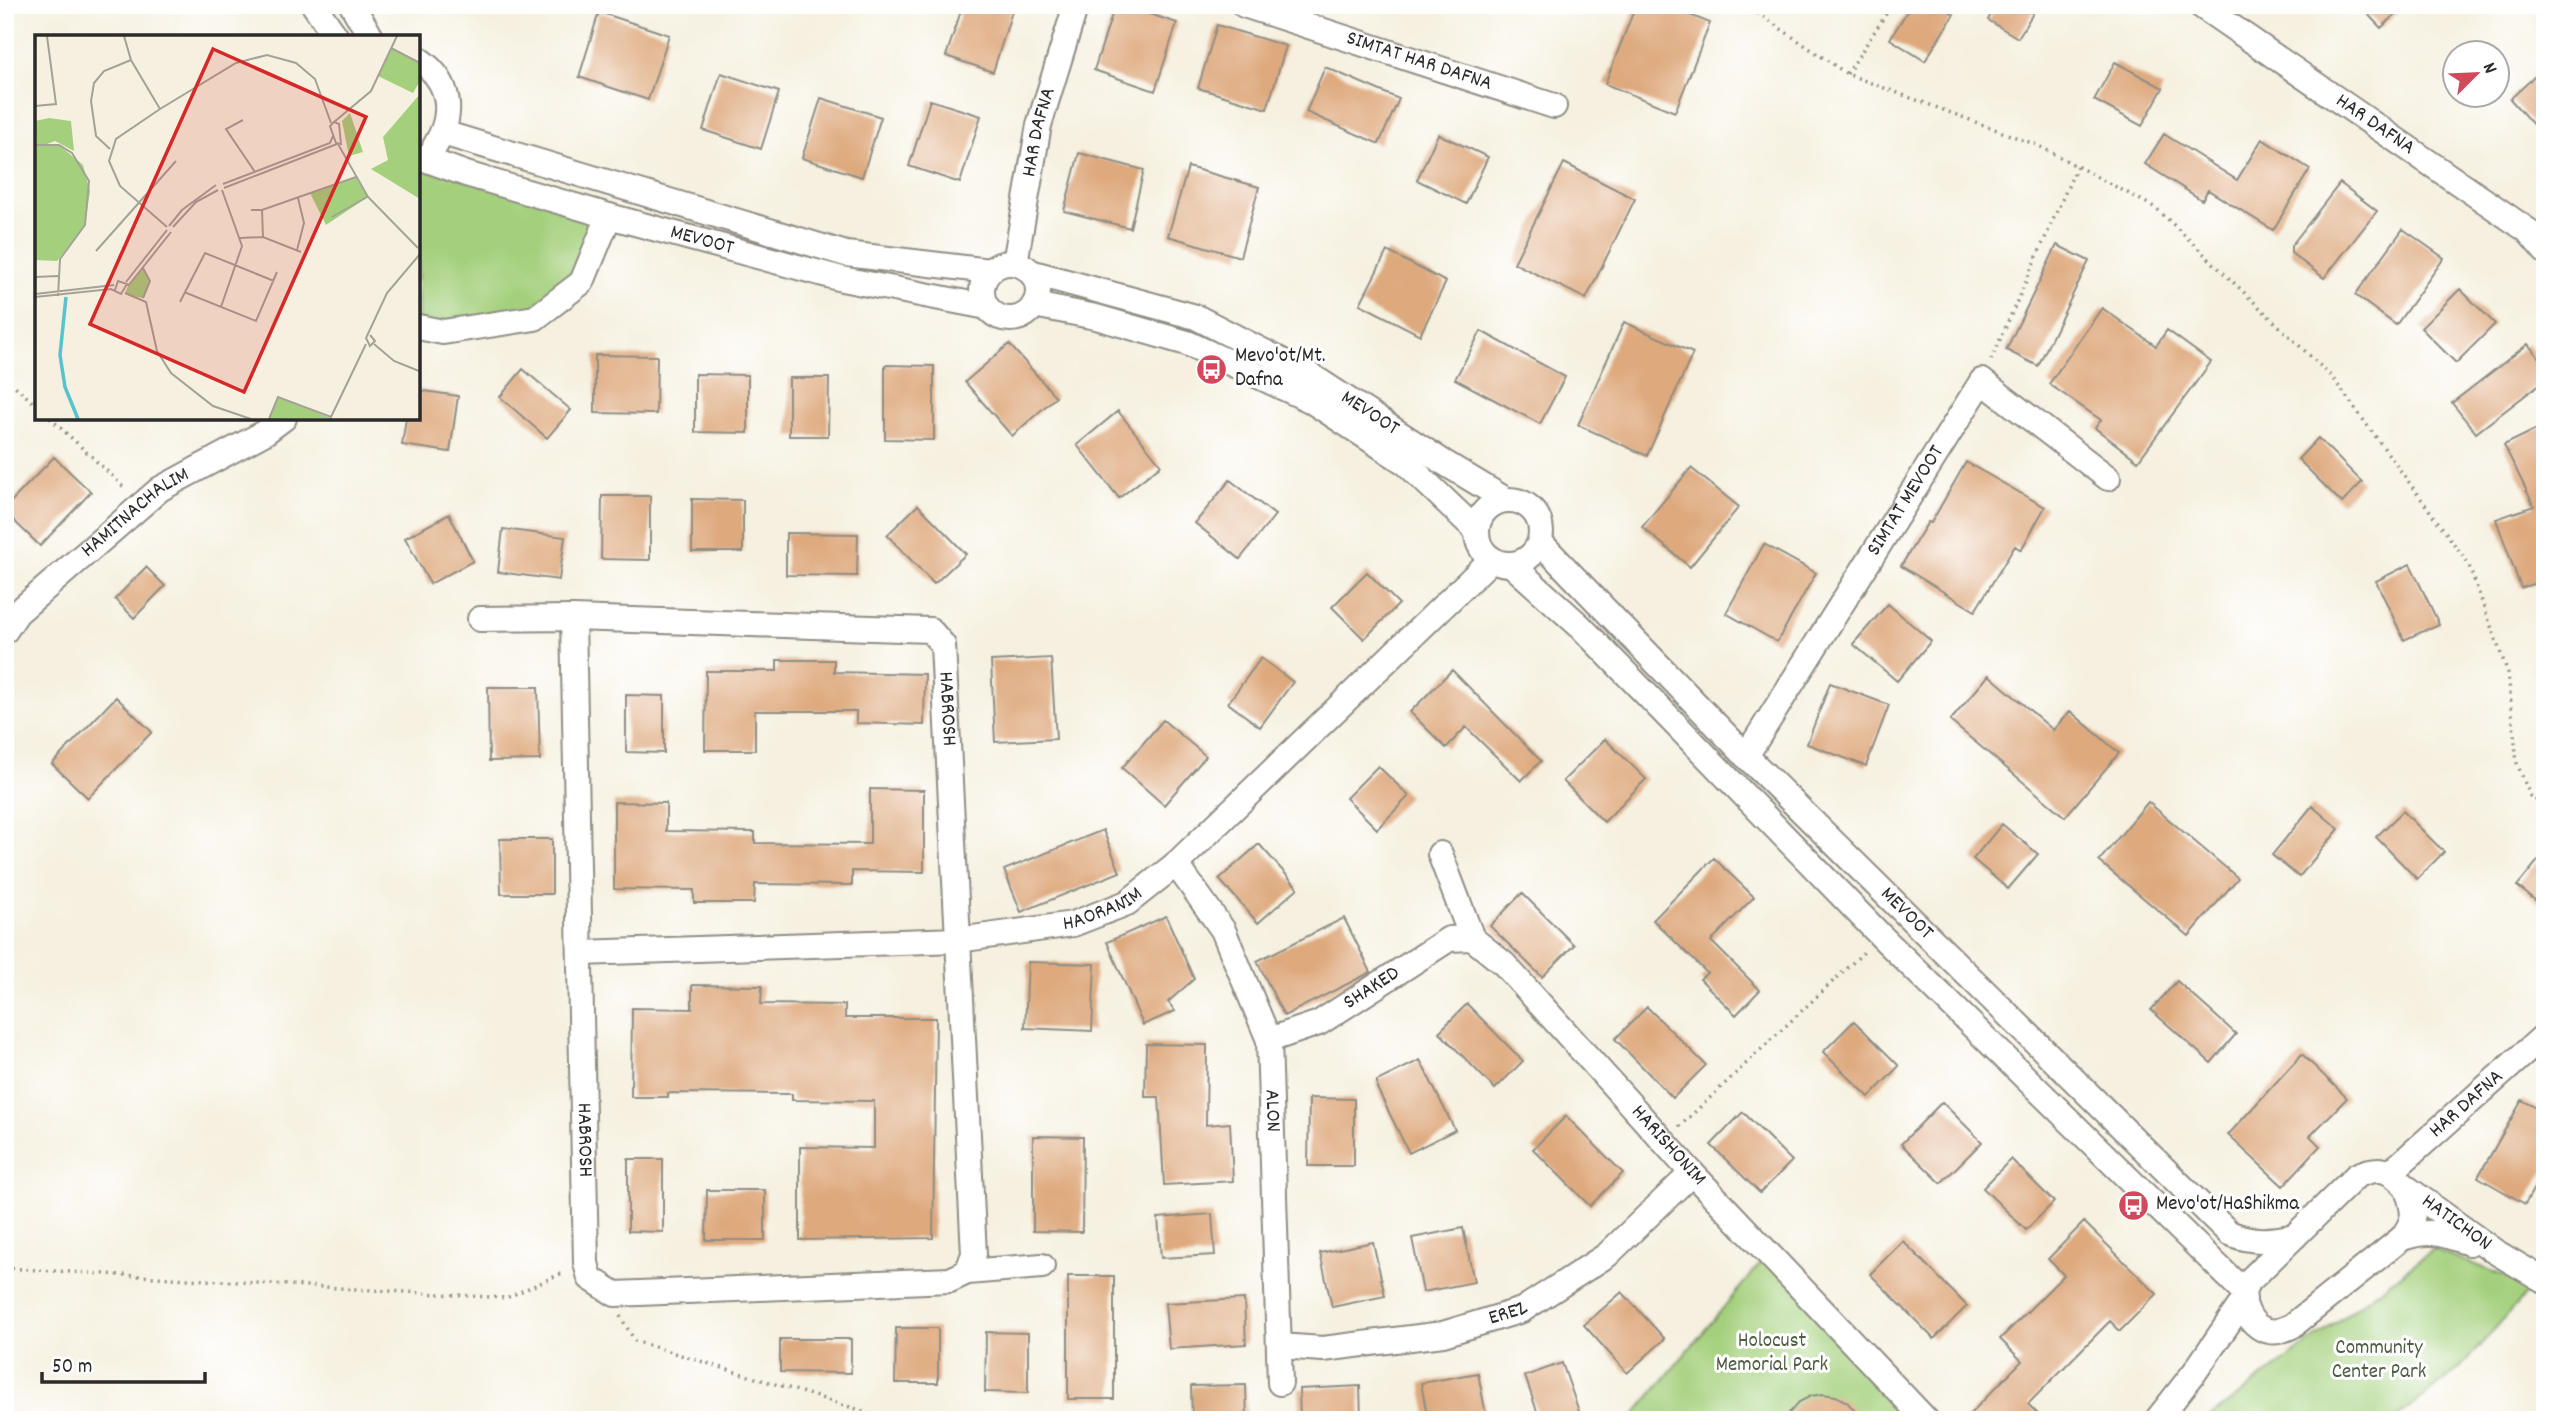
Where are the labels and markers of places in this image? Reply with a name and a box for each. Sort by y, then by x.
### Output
place label: Mevo'ot/Mt. Dafna [1235,342,1325,396]
bus stop icon: Mevo'ot/Mt. Dafna [1195,352,1229,386]
bus stop icon: Mevo'ot/HaShikma [2116,1188,2150,1222]
place label: Mevo'ot/HaShikma [2156,1190,2300,1220]

